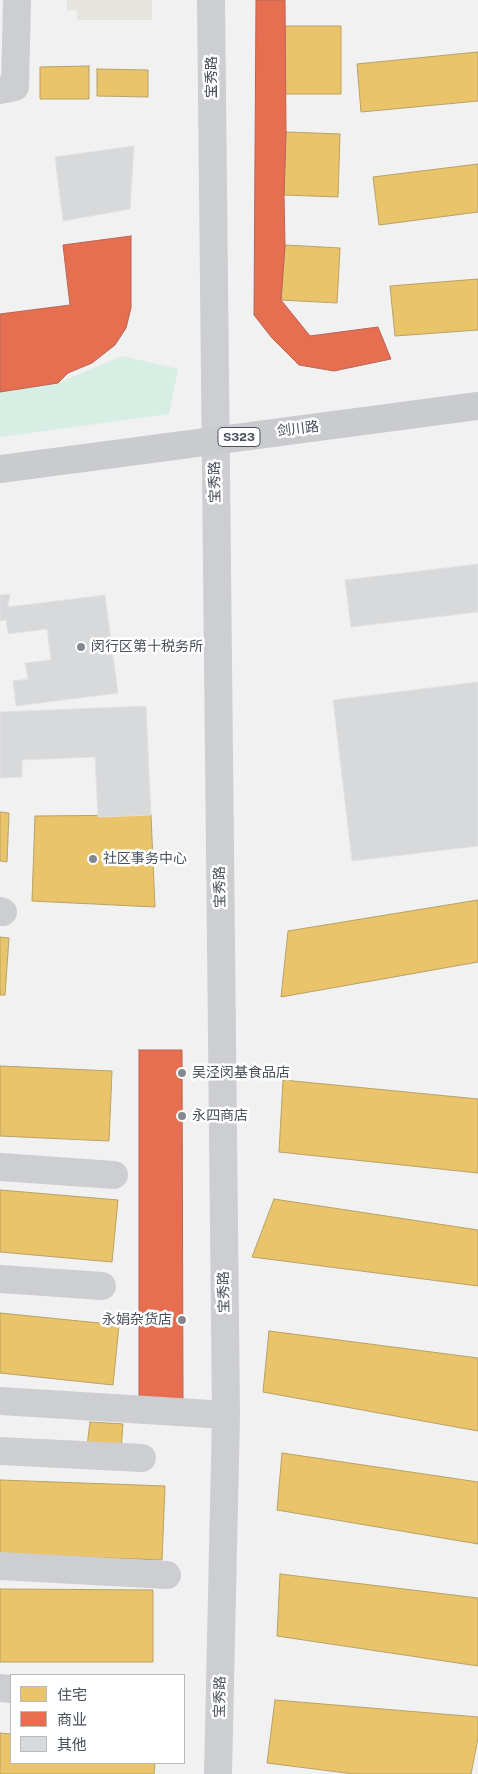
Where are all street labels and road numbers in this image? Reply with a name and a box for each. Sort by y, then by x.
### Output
street label: 宝秀路 [204,56,220,98]
street label: 剑川路 [276,418,320,440]
road number: S323 [218,428,260,447]
street label: 宝秀路 [206,461,224,503]
street label: 宝秀路 [211,866,229,908]
street label: 宝秀路 [215,1271,233,1313]
street label: 宝秀路 [211,1676,229,1718]

